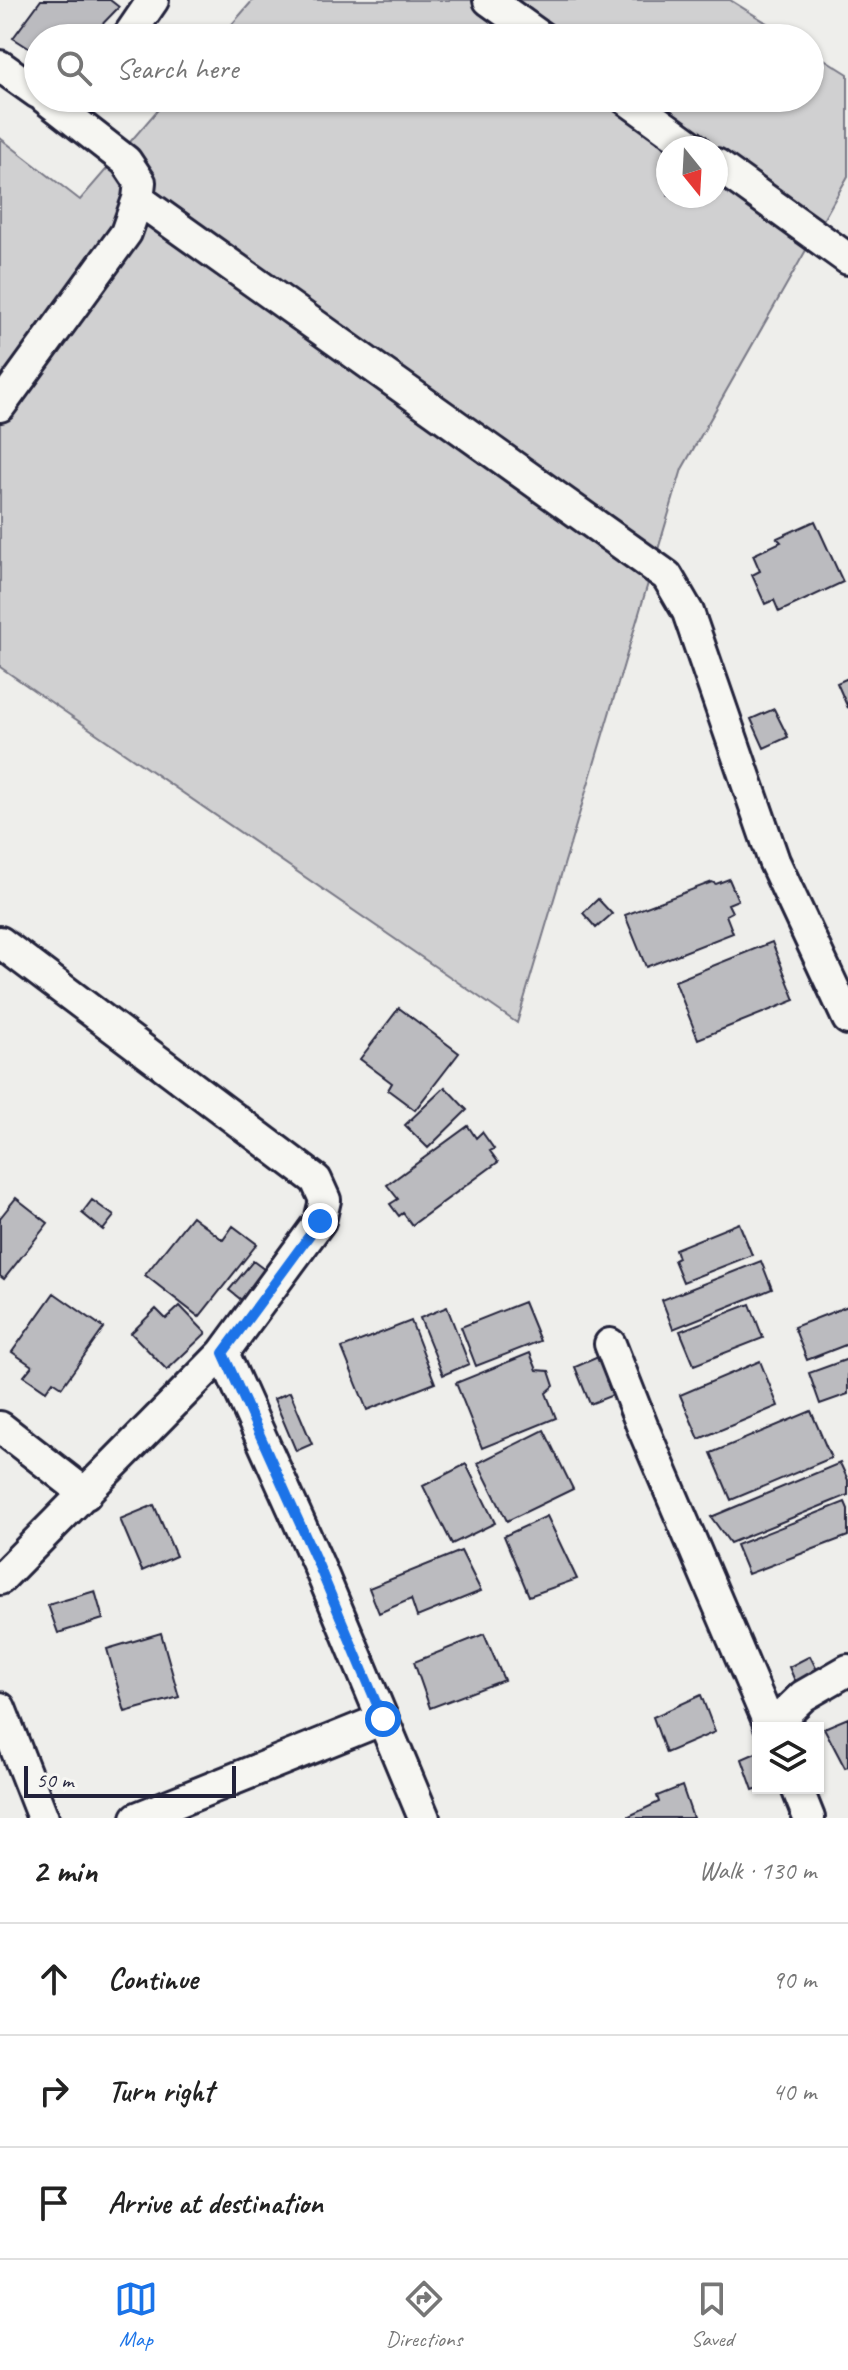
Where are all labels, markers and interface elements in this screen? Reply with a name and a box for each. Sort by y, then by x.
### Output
search box [24,24,824,112]
icon: search [52,46,96,90]
text: Search here [116,49,238,87]
north arrow [656,136,728,208]
route end [302,1203,338,1239]
route start [365,1701,401,1737]
map controls [752,1722,824,1794]
button: layers [752,1722,824,1794]
scale bar [24,1762,236,1798]
text: 50 m [36,1766,73,1794]
text: 2 min [32,1849,97,1892]
text: Walk · 130 m [699,1854,816,1887]
icon: ahead [32,1957,76,2001]
text: Continue [108,1960,198,1998]
text: 90 m [772,1963,816,1996]
icon: right [32,2069,76,2113]
text: Turn right [108,2072,213,2110]
text: 40 m [772,2075,816,2108]
icon: arrive [32,2181,76,2225]
text: Arrive at destination [108,2184,323,2222]
tab: Map [114,2277,158,2353]
tab: Directions [386,2277,462,2353]
tab: Saved [690,2277,734,2353]

